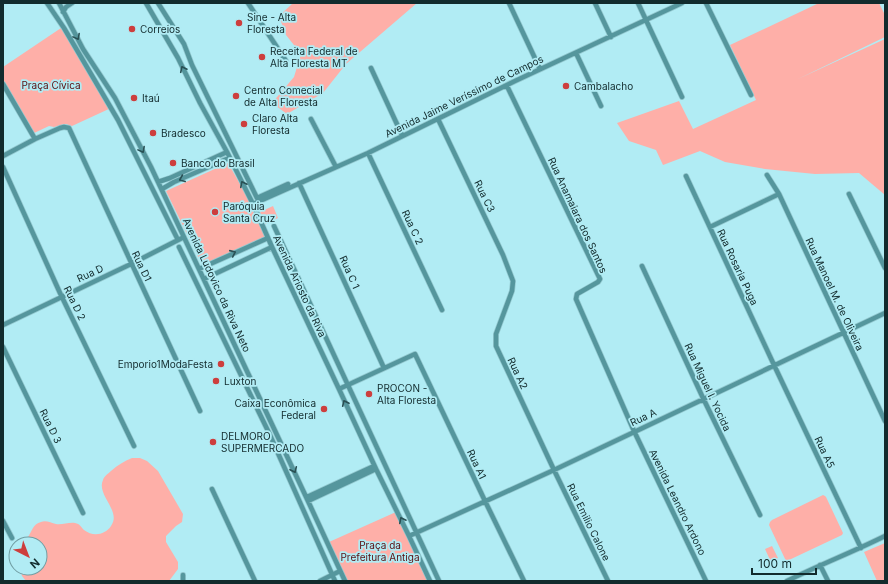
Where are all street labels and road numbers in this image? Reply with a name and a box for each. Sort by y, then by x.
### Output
street label: Avenida Jaime Veríssimo de Campos [383,52,545,140]
street label: Rua Anamaiara dos Santos [546,155,610,275]
street label: Rua C3 [472,178,498,214]
street label: Rua C 2 [400,208,426,246]
street label: Avenida Ludovico da Riva Neto [181,216,253,354]
street label: Rua Rosaria Puga [715,227,761,307]
street label: Avenida Ariosto da Riva [271,233,329,339]
street label: Rua Manoel M. de Oliveira [803,236,867,352]
street label: Rua D1 [130,249,154,283]
street label: Rua C 1 [337,254,363,290]
street label: Rua D [75,262,105,284]
street label: Rua D 2 [62,284,88,322]
street label: Rua Miguel I. Yocida [682,341,734,433]
street label: Rua A2 [505,355,531,391]
street label: Rua A [628,406,658,428]
street label: Rua D 3 [38,407,64,445]
street label: Rua A5 [812,434,838,470]
street label: Rua A1 [465,447,489,481]
street label: Avenida Leandro Ardono [647,447,709,557]
street label: Rua Emilio Calone [565,481,613,563]

